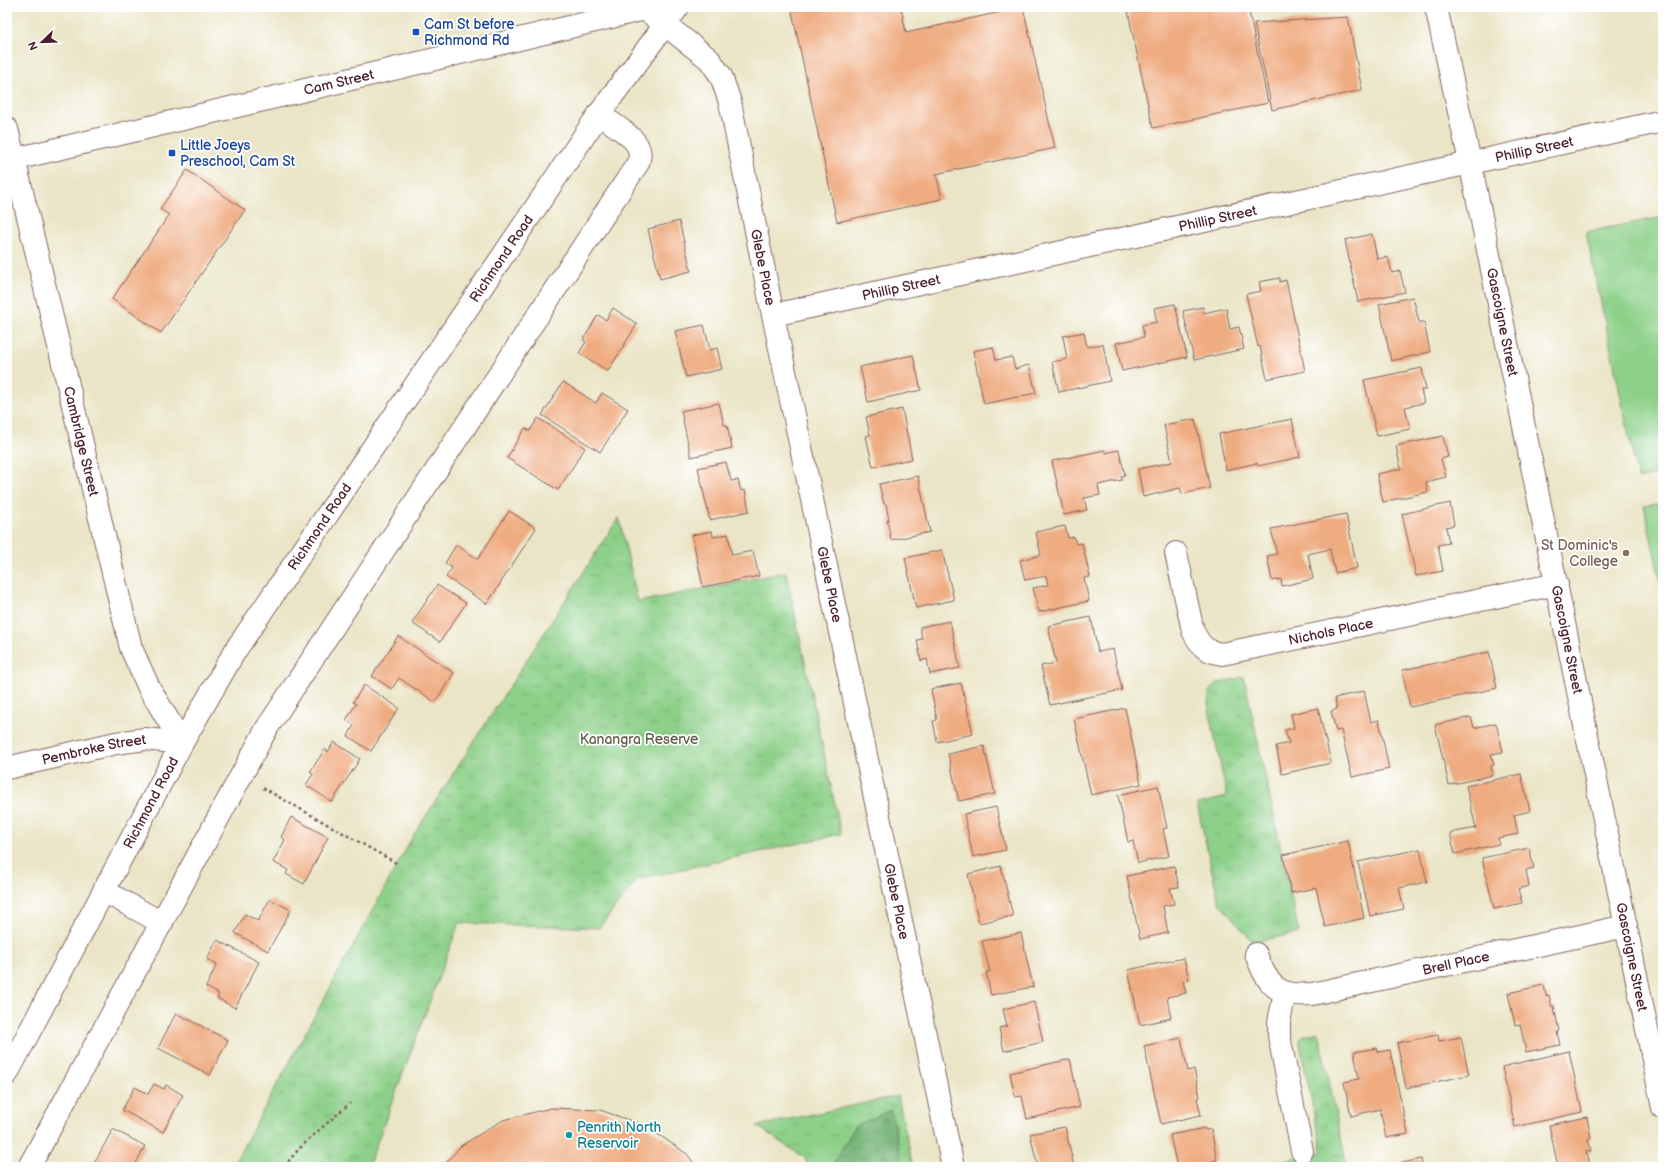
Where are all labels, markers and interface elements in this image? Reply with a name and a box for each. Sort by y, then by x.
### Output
place label: Cam St before Richmond Rd [424,16,515,49]
north arrow [22,22,62,62]
marker: Cam St before Richmond Rd [411,27,421,37]
text: N [26,39,41,52]
street label: Cam Street [302,65,376,99]
street label: Phillip Street [1493,132,1575,166]
place label: Little Joeys Preschool, Cam St [180,137,296,170]
marker: Little Joeys Preschool, Cam St [167,148,177,158]
street label: Phillip Street [1177,201,1259,235]
street label: Richmond Road [466,211,537,305]
street label: Glebe Place [747,228,779,307]
street label: Gascoigne Street [1483,266,1522,378]
street label: Phillip Street [860,270,942,304]
street label: Cambridge Street [60,385,103,498]
street label: Richmond Road [284,480,355,573]
place label: St Dominic's College [1541,537,1618,570]
street label: Glebe Place [814,545,846,624]
marker: St Dominic's College [1621,548,1631,558]
street label: Gascoigne Street [1548,584,1587,696]
street label: Nichols Place [1287,614,1375,648]
street label: Pembroke Street [40,730,148,768]
park label: Kanangra Reserve [580,731,698,748]
street label: Richmond Road [119,754,182,851]
street label: Glebe Place [881,862,913,941]
street label: Gascoigne Street [1613,901,1652,1013]
street label: Brell Place [1421,947,1491,978]
place label: Penrith North Reservoir [577,1119,662,1152]
marker: Penrith North Reservoir [564,1130,574,1140]

